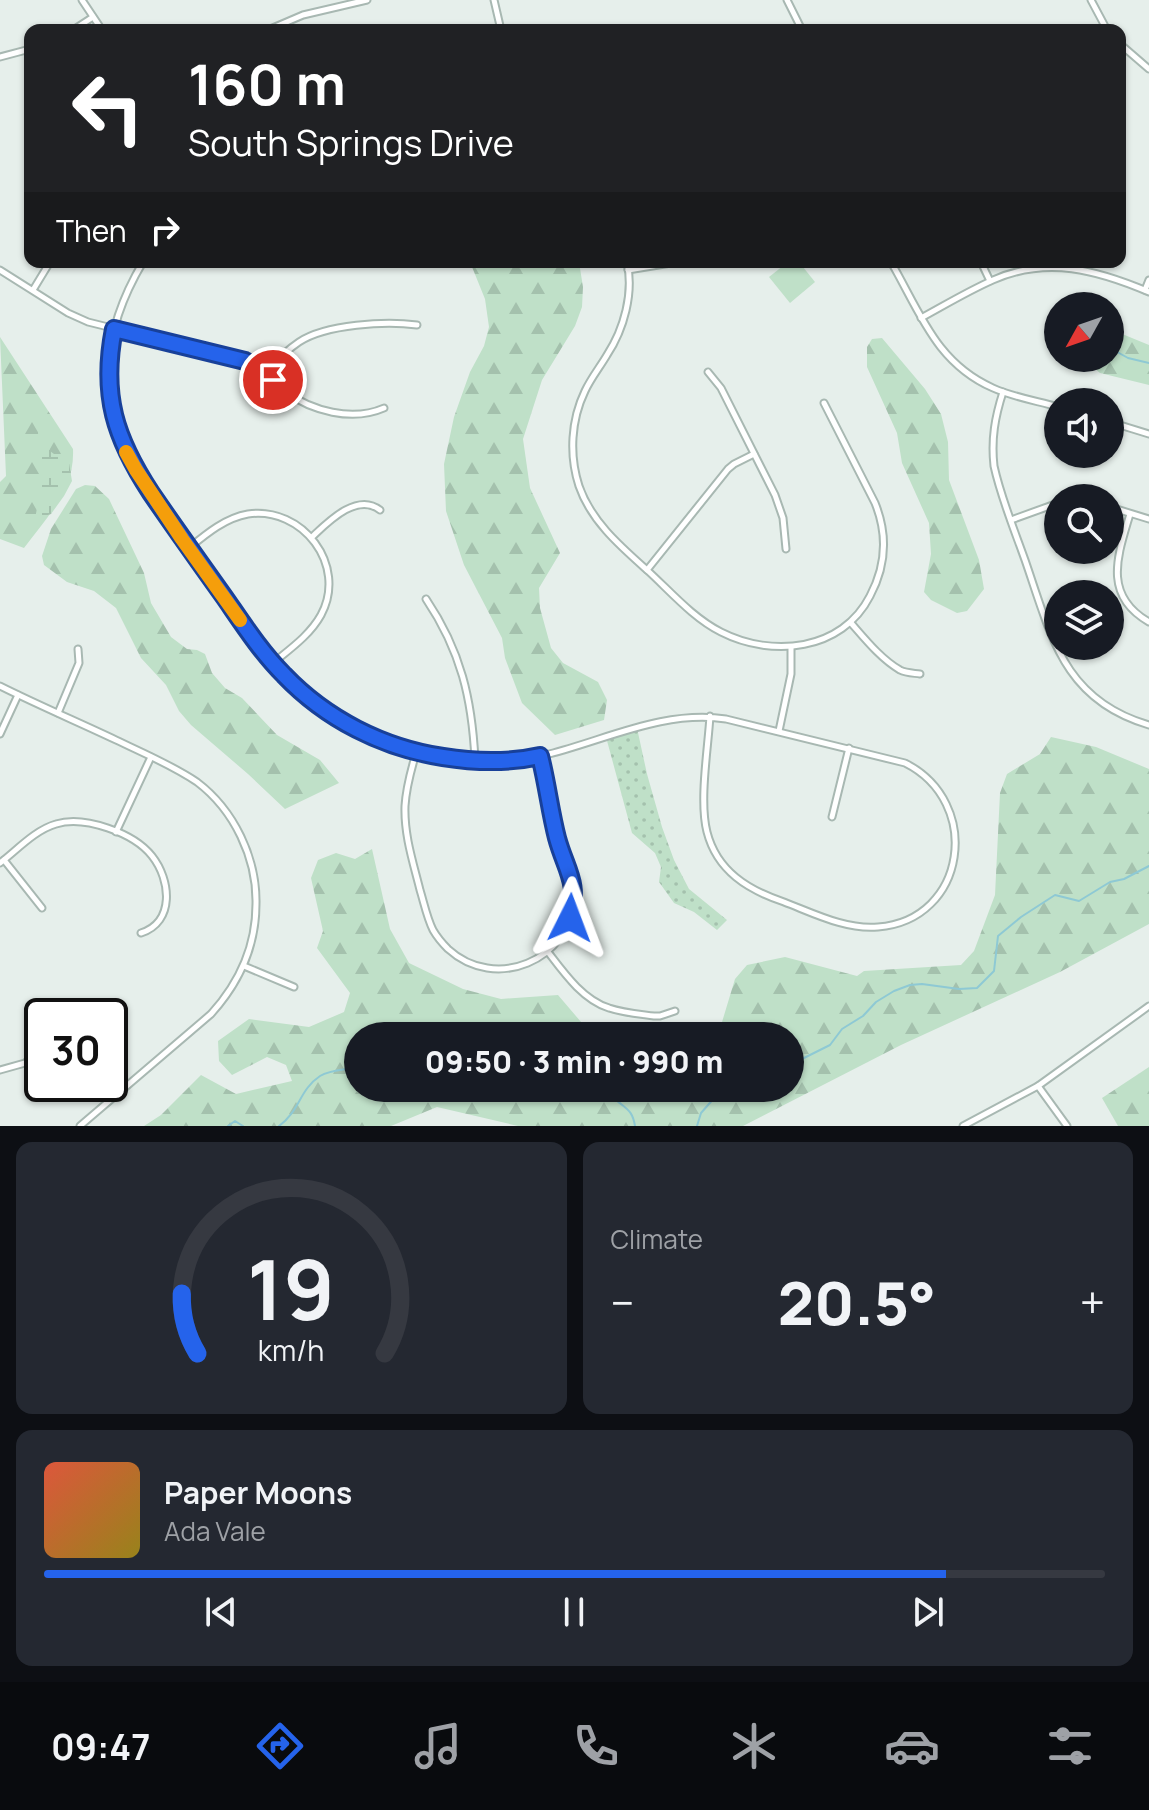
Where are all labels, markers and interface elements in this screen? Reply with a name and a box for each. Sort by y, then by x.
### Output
text: 160 m [188,45,346,122]
icon: left [56,56,160,160]
text: South Springs Drive [188,118,514,167]
icon: right [143,208,187,252]
text: Then [56,210,127,251]
north arrow [1044,292,1124,372]
map controls [1044,292,1124,660]
pin [239,346,307,414]
icon: arrive [251,358,295,402]
button: sound [1044,388,1124,468]
button: search [1044,484,1124,564]
button: layers [1044,580,1124,660]
position arrow [528,876,612,960]
speed limit sign: 30 [24,998,128,1102]
text: 09:50 · 3 min · 990 m [425,1041,723,1082]
text: Climate [611,1221,703,1257]
text: 19 [247,1231,335,1345]
text: 20.5° [778,1261,936,1343]
text: − [611,1272,634,1332]
text: + [1080,1272,1105,1332]
text: km/h [258,1331,324,1370]
text: Paper Moons [164,1472,352,1513]
text: Ada Vale [164,1513,266,1549]
icon: previous [199,1590,243,1634]
icon: pause [552,1590,596,1634]
icon: next [906,1590,950,1634]
icon: directions [252,1718,308,1774]
icon: music [410,1718,466,1774]
icon: phone [568,1718,624,1774]
icon: climate [726,1718,782,1774]
icon: car [884,1718,940,1774]
icon: filters [1042,1718,1098,1774]
text: 09:47 [51,1722,150,1771]

